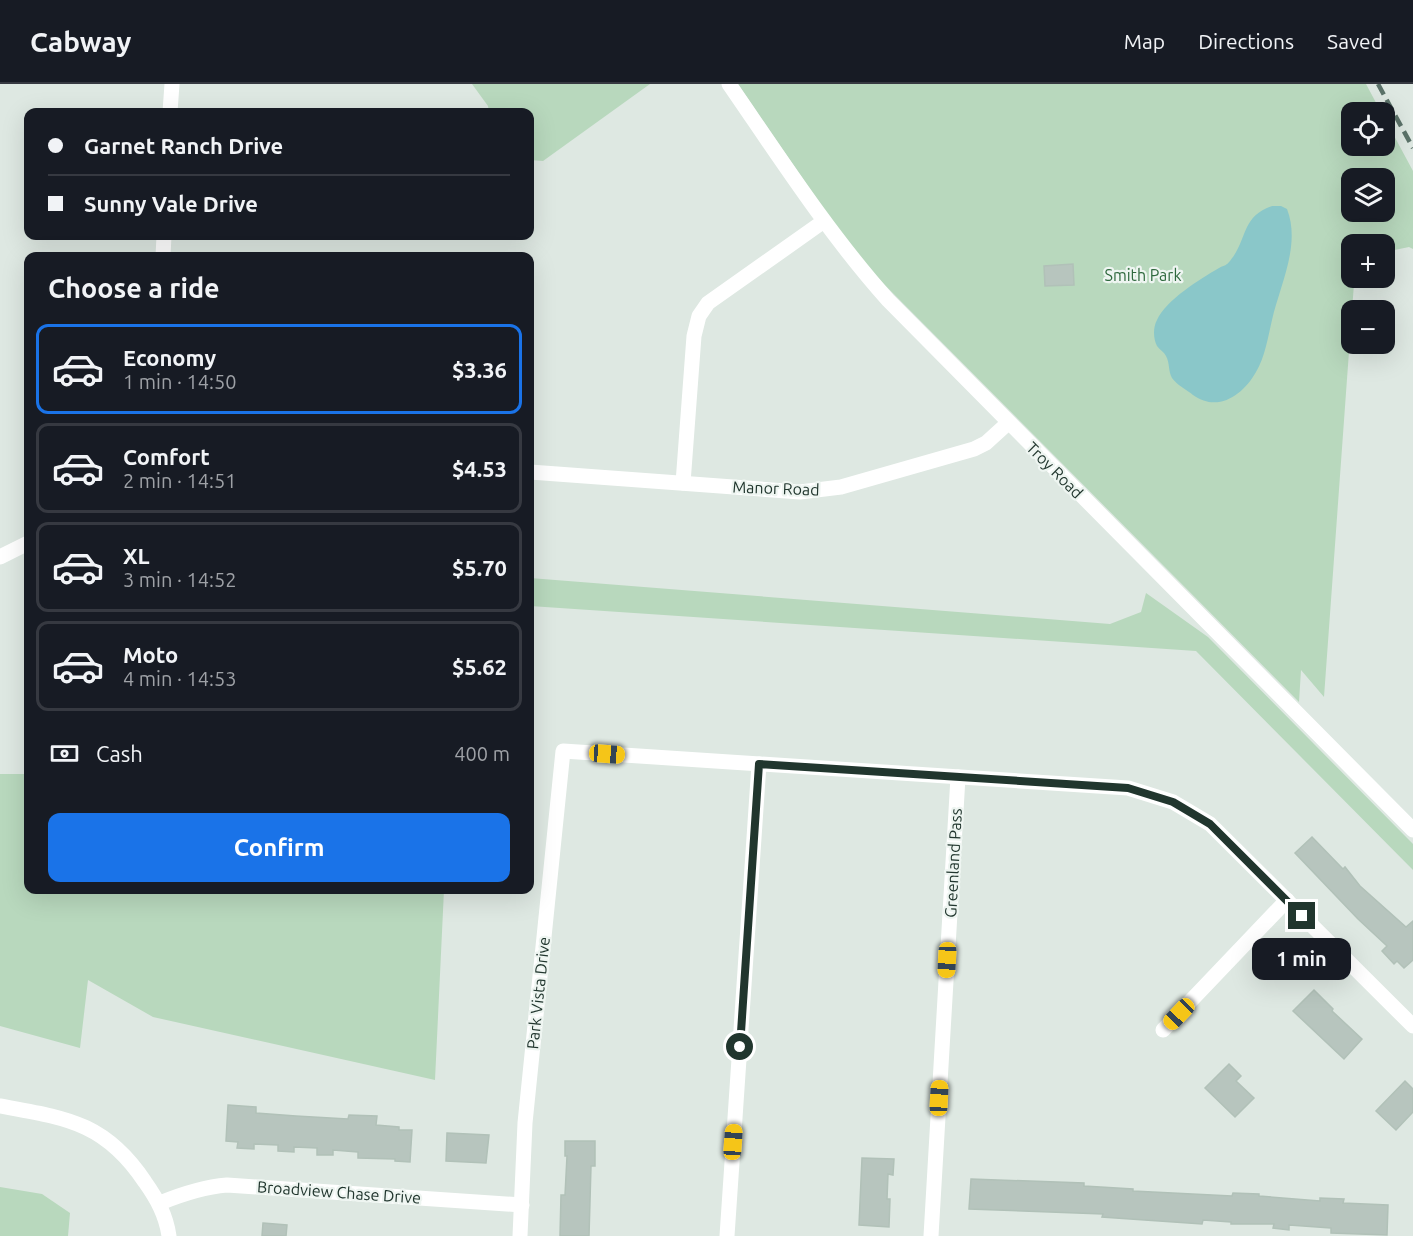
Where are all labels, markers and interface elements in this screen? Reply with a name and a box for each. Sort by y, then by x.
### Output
text: Cabway [30,26,131,57]
text: Map [1124,29,1165,53]
text: Directions [1198,29,1294,53]
text: Saved [1327,29,1383,53]
map controls [1341,102,1395,354]
button: locate [1341,102,1395,156]
text: Garnet Ranch Drive [84,133,283,158]
button: layers [1341,168,1395,222]
text: Sunny Vale Drive [84,191,258,216]
button: + [1341,234,1395,288]
park label: Smith Park [1105,266,1181,284]
text: Choose a ride [48,273,220,303]
button: − [1341,300,1395,354]
icon: car [51,342,105,396]
text: Economy [123,345,216,370]
text: $3.36 [452,357,507,382]
text: 1 min · 14:50 [123,370,237,393]
street label: Troy Road [1023,438,1087,502]
icon: car [51,441,105,495]
text: Comfort [123,444,210,469]
text: $4.53 [452,456,507,481]
text: 2 min · 14:51 [123,469,237,492]
street label: Manor Road [732,477,820,499]
icon: car [51,540,105,594]
text: XL [123,543,150,568]
text: $5.70 [452,555,507,580]
text: 3 min · 14:52 [123,568,237,591]
icon: car [51,639,105,693]
text: Moto [123,642,178,667]
text: $5.62 [452,654,507,679]
text: 4 min · 14:53 [123,667,237,690]
icon: cash [48,737,81,770]
text: Cash [96,741,143,766]
text: 400 m [454,742,510,765]
car [588,744,626,764]
street label: Greenland Pass [941,808,965,918]
button: Confirm [48,813,510,882]
route end [1288,902,1315,929]
street label: Park Vista Drive [523,936,553,1050]
callout: 1 min [1252,937,1352,979]
car [937,942,957,978]
text: 1 min [1276,947,1327,970]
car [1160,995,1198,1033]
route start [726,1033,753,1060]
car [929,1080,949,1116]
car [723,1123,743,1161]
street label: Broadview Chase Drive [256,1177,422,1207]

